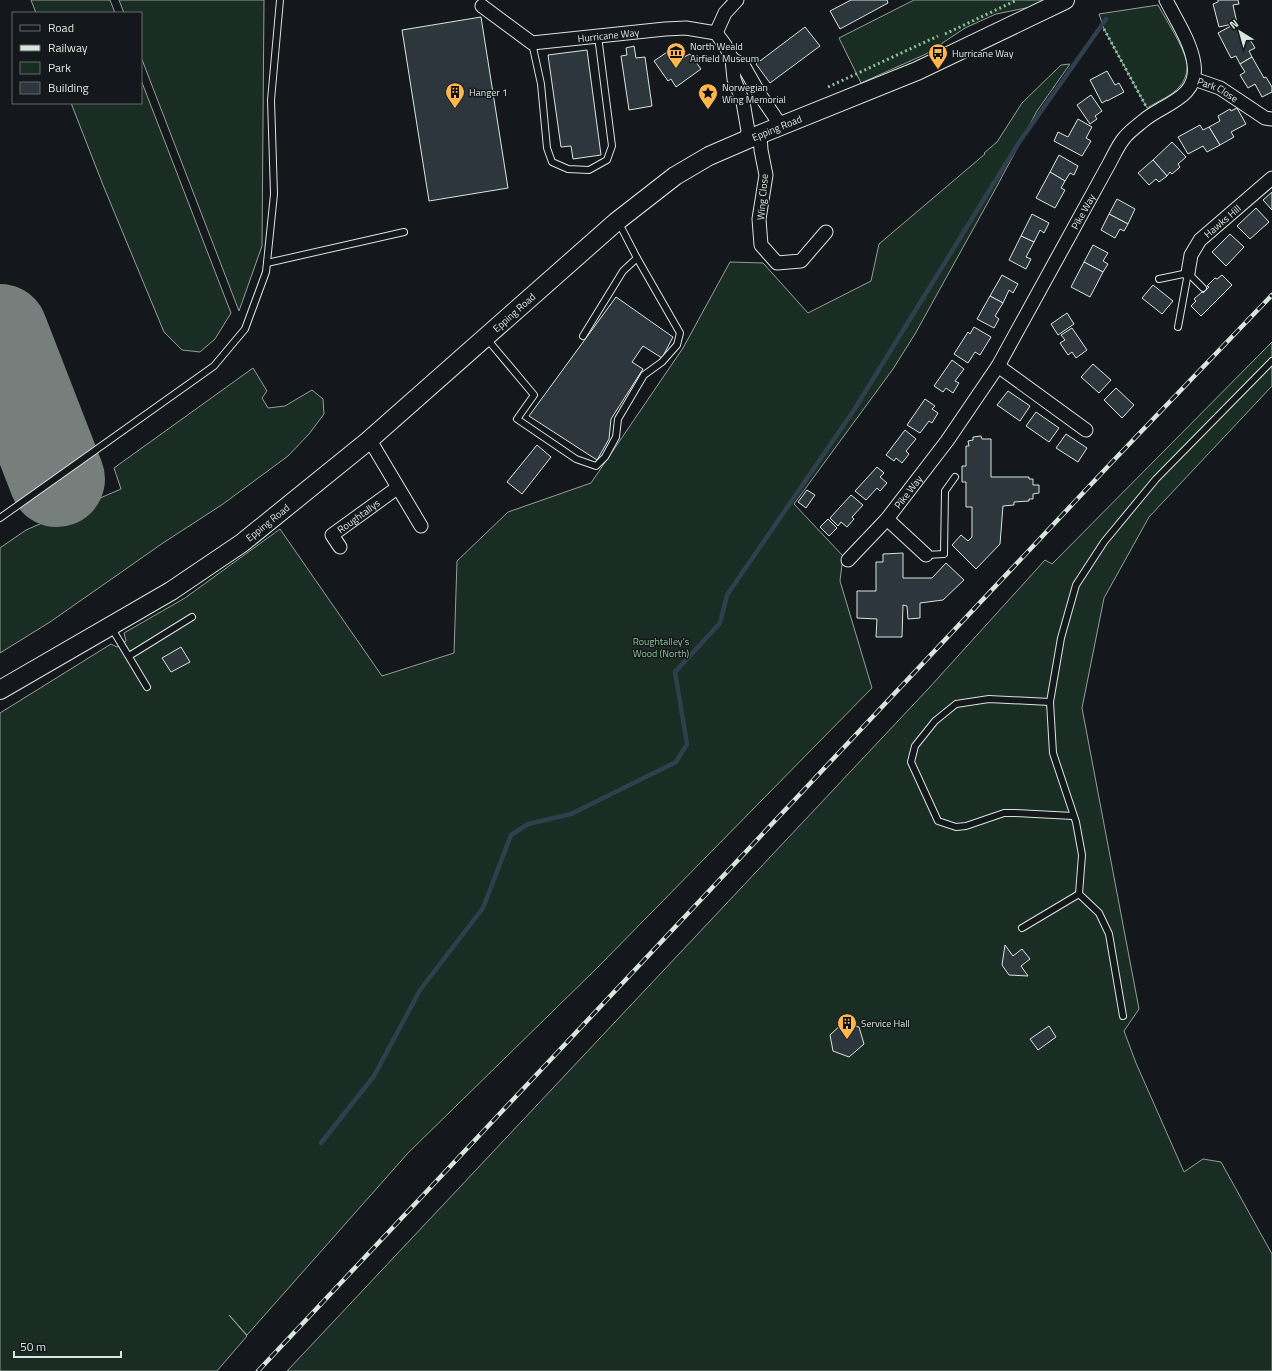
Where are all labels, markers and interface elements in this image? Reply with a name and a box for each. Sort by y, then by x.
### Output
legend [12,12,142,104]
north arrow [1220,12,1260,52]
text: N [1226,15,1242,33]
text: Road [48,18,74,37]
street label: Hurricane Way [577,25,640,46]
text: Railway [48,38,88,57]
place label: North Weald Airfield Museum [690,39,759,66]
museum icon: North Weald Airfield Museum [665,41,687,69]
bus stop icon: Hurricane Way [927,42,949,70]
place label: Hurricane Way [952,46,1014,61]
text: Park [48,58,71,77]
street label: Park Close [1195,74,1241,106]
text: Building [48,78,89,97]
place label: Norwegian Wing Memorial [722,80,786,107]
building icon: Hanger 1 [444,81,466,109]
place icon: Norwegian Wing Memorial [697,82,719,110]
place label: Hanger 1 [469,85,508,100]
street label: Epping Road [750,111,804,145]
street label: Wing Close [753,173,772,221]
street label: Pike Way [1067,191,1099,232]
street label: Hawks Hill [1201,201,1244,242]
street label: Epping Road [489,290,539,336]
street label: Pike Way [891,472,926,512]
street label: Roughtallys [334,495,384,537]
street label: Epping Road [243,500,293,545]
park label: Roughtalley's Wood (North) [633,634,690,661]
building icon: Service Hall [836,1012,858,1040]
place label: Service Hall [861,1016,910,1031]
scale bar [14,1333,121,1359]
text: 50 m [20,1337,46,1356]

